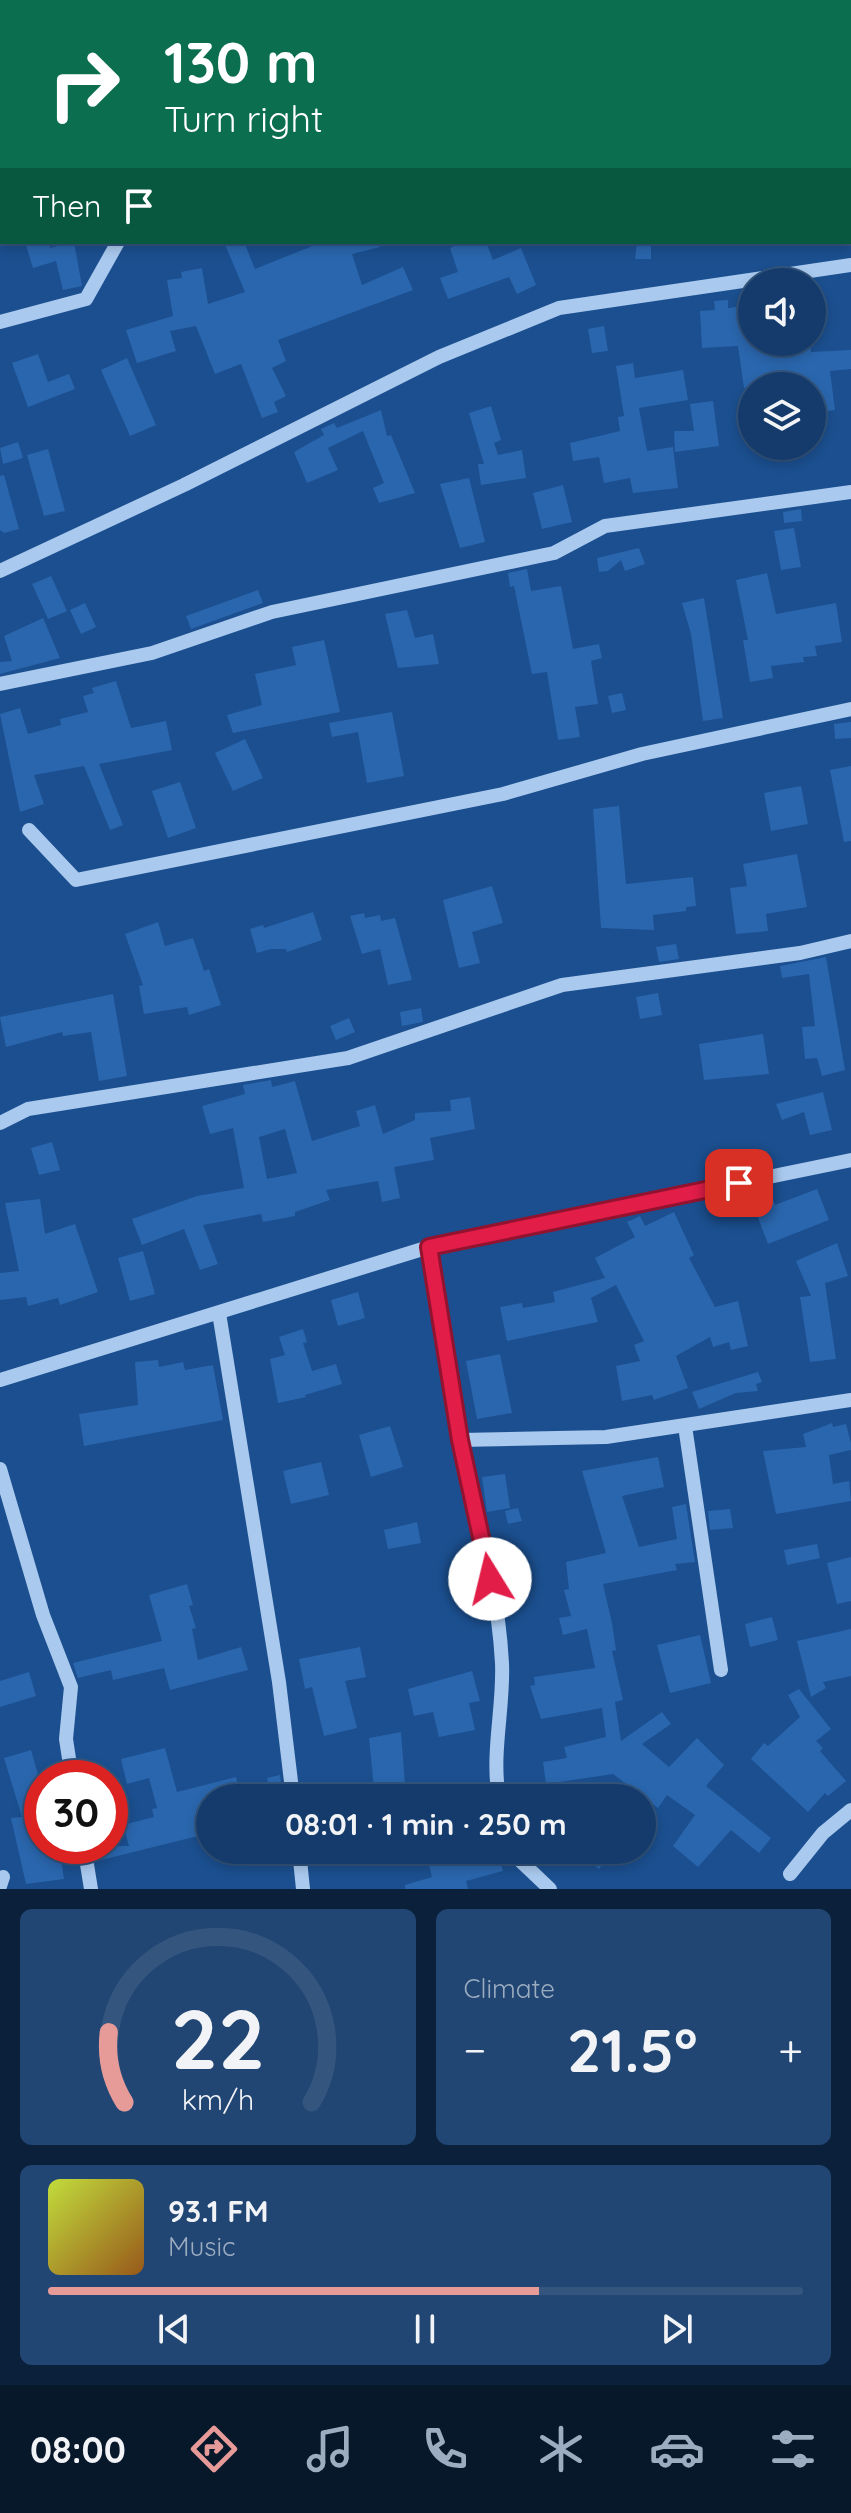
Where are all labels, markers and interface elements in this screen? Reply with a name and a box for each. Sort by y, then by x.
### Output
text: 130 m [164,27,318,97]
icon: right [32,32,136,136]
text: Turn right [164,96,323,141]
icon: arrive [117,184,161,228]
text: Then [32,187,101,225]
map controls [738,268,826,460]
button: sound [738,268,826,356]
button: layers [738,372,826,460]
pin [705,1149,773,1217]
icon: arrive [717,1161,761,1205]
position arrow [448,1537,532,1621]
speed limit sign: 30 [24,1760,128,1864]
text: 08:01 · 1 min · 250 m [285,1805,567,1843]
text: Climate [464,1972,555,2005]
text: 22 [170,1986,265,2090]
text: 21.5° [567,2012,698,2087]
text: − [464,2022,486,2077]
text: + [778,2022,803,2077]
text: km/h [181,2081,254,2117]
text: 93.1 FM [168,2192,269,2230]
text: Music [168,2230,236,2263]
icon: previous [152,2307,196,2351]
icon: pause [403,2307,447,2351]
icon: next [655,2307,699,2351]
icon: directions [186,2421,242,2477]
icon: music [302,2421,358,2477]
icon: phone [417,2421,473,2477]
icon: climate [533,2421,589,2477]
icon: car [649,2421,705,2477]
icon: filters [765,2421,821,2477]
text: 08:00 [30,2427,126,2472]

